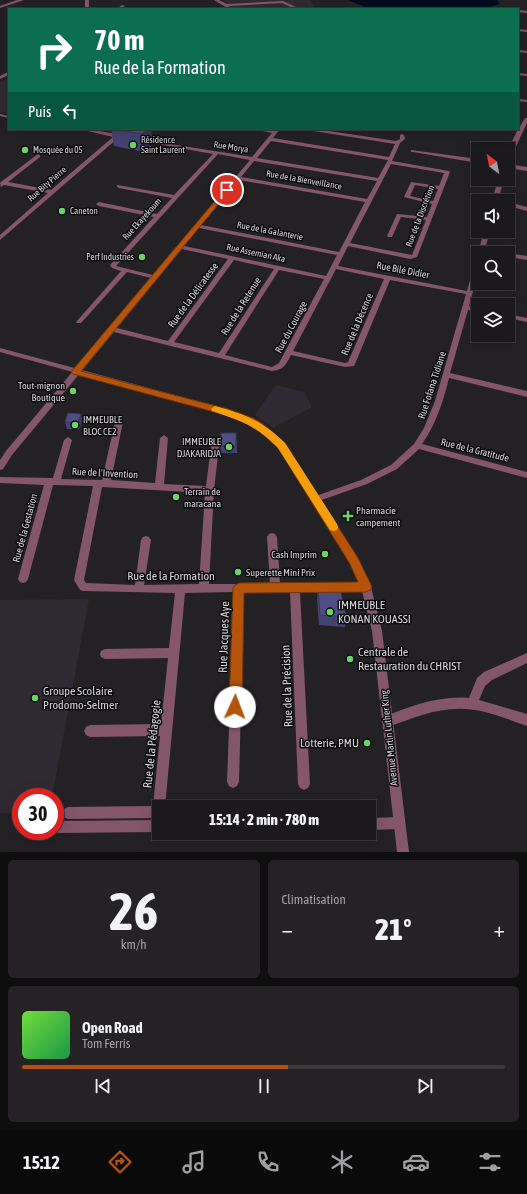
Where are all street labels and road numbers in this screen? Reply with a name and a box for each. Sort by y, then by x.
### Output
street label: Rue Morya [213,139,249,155]
street label: Rue Bity Pierre [26,165,68,203]
street label: Rue de la Bienveillance [265,168,343,192]
street label: Rue de la Discrétion [404,184,436,248]
street label: Rue Ekayekoum [121,196,163,242]
street label: Rue de la Galanterie [236,220,304,242]
street label: Rue Assemian Aka [226,242,286,264]
street label: Rue Bilé Didier [376,259,431,281]
street label: Rue de la Délicatesse [166,260,220,330]
street label: Rue de la Retenue [219,275,263,337]
street label: Rue de la Décence [339,291,375,357]
street label: Rue du Courage [273,299,309,355]
street label: Rue Fofana Tidiane [416,350,448,420]
street label: Rue de la Gratitude [440,436,511,464]
street label: Rue de l'Invention [72,466,138,480]
street label: Rue de la Gestation [11,492,39,564]
street label: Rue de la Formation [127,569,215,583]
street label: Rue Jacques Aye [216,601,232,673]
street label: Rue de la Précision [279,645,295,727]
street label: Avenue Martin Luther King [378,689,400,786]
street label: Rue de la Pédagogie [140,699,164,789]

